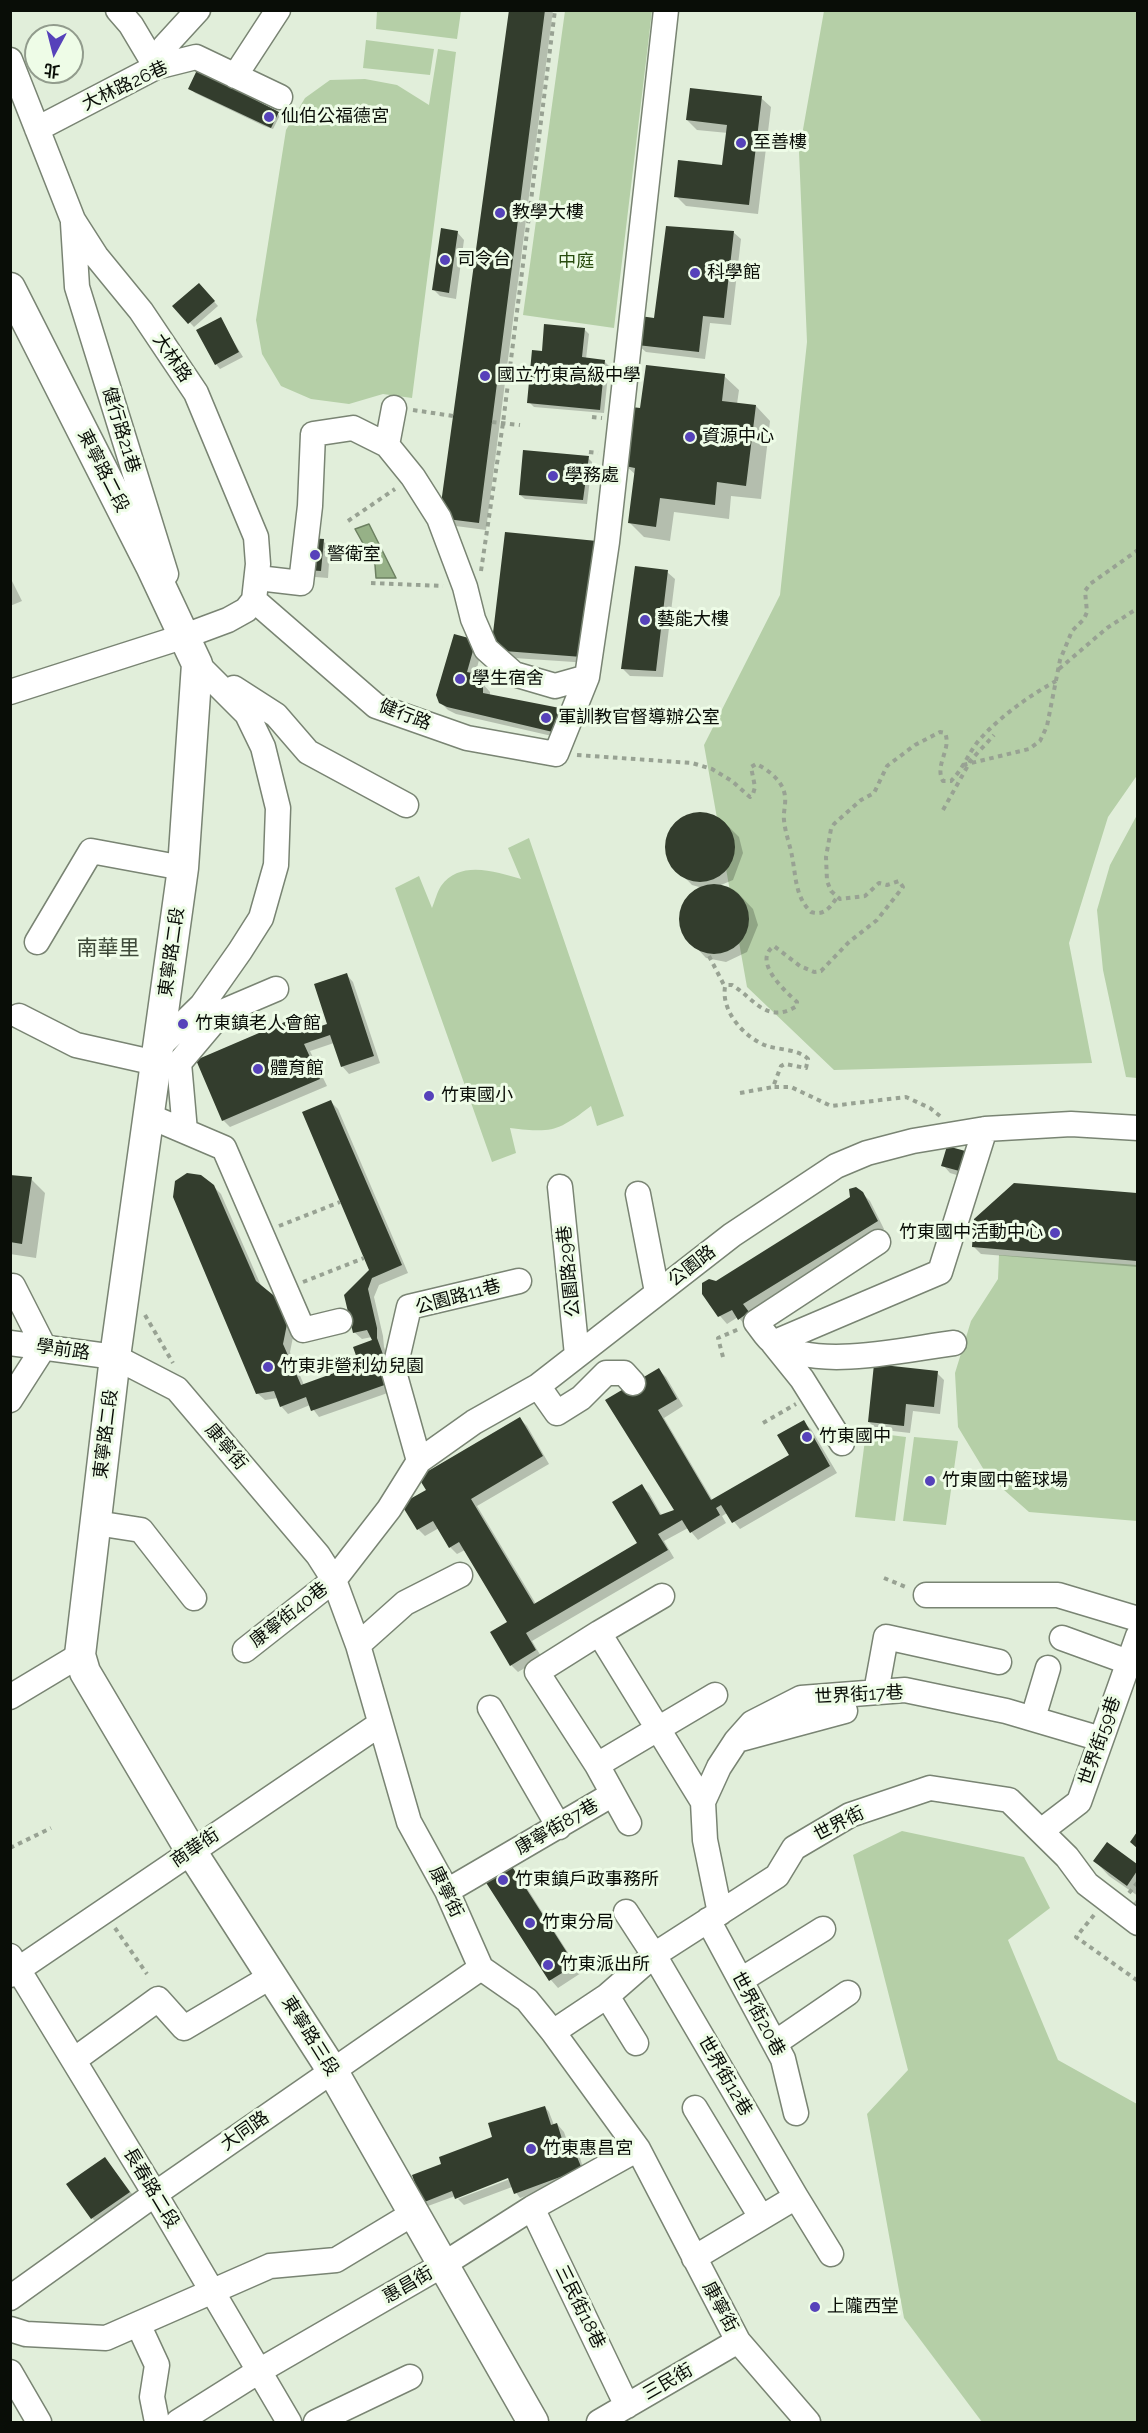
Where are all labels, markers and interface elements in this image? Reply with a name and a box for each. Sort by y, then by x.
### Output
north arrow [24,24,84,84]
street label: 大林路26巷 [79,57,171,115]
text: 北 [43,60,61,81]
place label: 仙伯公福德宮 [281,106,389,128]
marker: 仙伯公福德宮 [262,110,276,124]
place label: 至善樓 [753,132,807,154]
marker: 至善樓 [734,136,748,150]
place label: 教學大樓 [512,202,584,224]
marker: 教學大樓 [493,206,507,220]
place label: 司令台 [457,249,511,271]
park label: 中庭 [558,251,594,273]
marker: 司令台 [438,253,452,267]
place label: 科學館 [707,262,761,284]
marker: 科學館 [688,266,702,280]
street label: 大林路 [148,330,196,386]
place label: 國立竹東高級中學 [497,365,641,387]
marker: 國立竹東高級中學 [478,369,492,383]
street label: 健行路21巷 [98,384,144,476]
street label: 東寧路二段 [73,426,133,516]
place label: 資源中心 [702,426,774,448]
marker: 資源中心 [683,430,697,444]
place label: 學務處 [565,465,619,487]
marker: 學務處 [546,469,560,483]
place label: 警衛室 [327,544,381,566]
marker: 警衛室 [308,548,322,562]
place label: 藝能大樓 [657,609,729,631]
marker: 藝能大樓 [638,613,652,627]
place label: 學生宿舍 [472,668,544,690]
marker: 學生宿舍 [453,672,467,686]
street label: 健行路 [376,695,434,735]
place label: 軍訓教官督導辦公室 [558,707,720,729]
marker: 軍訓教官督導辦公室 [539,711,553,725]
street label: 東寧路二段 [155,906,189,998]
district label: 南華里 [77,936,139,962]
place label: 竹東鎮老人會館 [195,1013,321,1035]
marker: 竹東鎮老人會館 [176,1017,190,1031]
place label: 體育館 [270,1058,324,1080]
marker: 體育館 [251,1062,265,1076]
place label: 竹東國小 [441,1085,513,1107]
marker: 竹東國小 [422,1089,436,1103]
place label: 竹東國中活動中心 [899,1222,1043,1244]
street label: 公園路29巷 [553,1224,585,1318]
marker: 竹東國中活動中心 [1048,1226,1062,1240]
street label: 公園路 [664,1241,720,1291]
street label: 公園路11巷 [413,1275,503,1319]
street label: 學前路 [35,1336,91,1364]
place label: 竹東非營利幼兒園 [280,1356,424,1378]
marker: 竹東非營利幼兒園 [261,1360,275,1374]
street label: 東寧路二段 [90,1388,122,1480]
street label: 康寧街 [200,1419,252,1475]
place label: 竹東國中 [819,1426,891,1448]
marker: 竹東國中 [800,1430,814,1444]
place label: 竹東國中籃球場 [942,1470,1068,1492]
marker: 竹東國中籃球場 [923,1474,937,1488]
street label: 康寧街40巷 [246,1578,332,1652]
street label: 世界街17巷 [814,1682,904,1708]
street label: 世界街59巷 [1075,1694,1125,1788]
street label: 康寧街87巷 [512,1795,602,1859]
street label: 世界街 [810,1802,868,1846]
street label: 商華街 [167,1824,223,1872]
street label: 康寧街 [424,1863,468,1921]
place label: 竹東鎮戶政事務所 [515,1869,659,1891]
marker: 竹東鎮戶政事務所 [496,1873,510,1887]
place label: 竹東分局 [542,1912,614,1934]
marker: 竹東分局 [523,1916,537,1930]
place label: 竹東派出所 [560,1954,650,1976]
marker: 竹東派出所 [541,1958,555,1972]
street label: 世界街20巷 [727,1968,789,2060]
street label: 東寧路三段 [277,1992,343,2080]
street label: 世界街12巷 [693,2032,757,2120]
street label: 大同路 [217,2107,273,2155]
place label: 竹東惠昌宮 [543,2138,633,2160]
marker: 竹東惠昌宮 [524,2142,538,2156]
street label: 長春路二段 [119,2144,183,2232]
street label: 惠昌街 [379,2262,437,2308]
street label: 三民街18巷 [550,2262,610,2352]
street label: 康寧街 [698,2278,742,2336]
place label: 上隴西堂 [827,2296,899,2318]
marker: 上隴西堂 [808,2300,822,2314]
street label: 三民街 [639,2359,697,2405]

